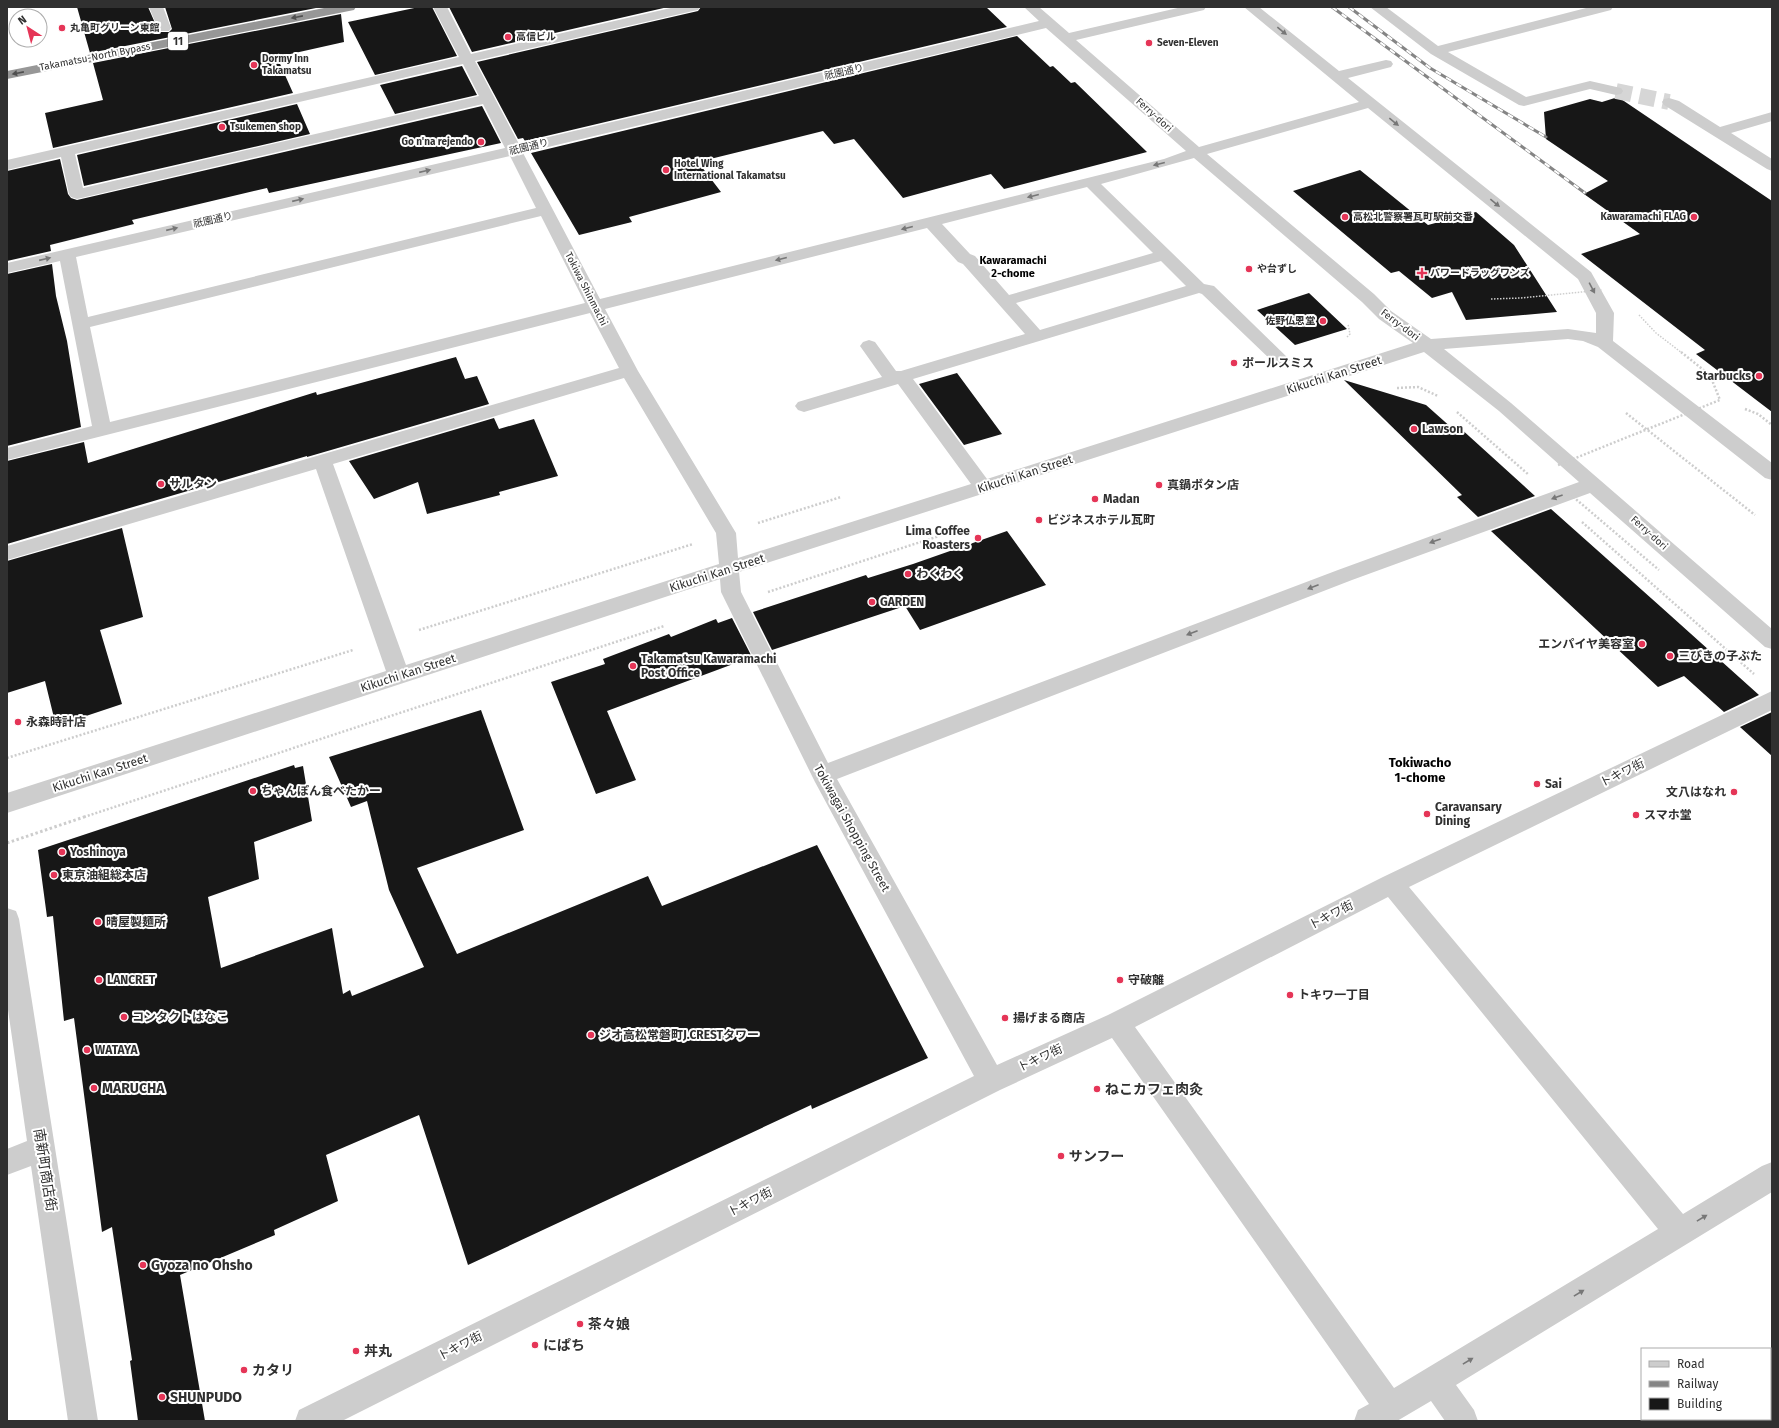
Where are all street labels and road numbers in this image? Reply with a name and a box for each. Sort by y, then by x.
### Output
road number: 11 [168,32,188,50]
street label: Takamatsu-North Bypass [39,40,152,74]
street label: 祇園通り [823,62,865,82]
street label: Ferry-dori [1133,95,1175,135]
street label: 祇園通り [508,136,550,158]
street label: 祇園通り [192,210,234,230]
street label: Tokiwa Shinmachi [562,250,610,328]
street label: Ferry-dori [1378,307,1422,343]
street label: Kikuchi Kan Street [1285,353,1384,397]
street label: Kikuchi Kan Street [976,452,1075,496]
street label: Ferry-dori [1628,513,1670,553]
street label: Kikuchi Kan Street [668,551,767,595]
street label: Kikuchi Kan Street [359,651,458,695]
street label: Kikuchi Kan Street [51,751,150,795]
street label: トキワ街 [1597,756,1647,790]
street label: Tokiwagai Shopping Street [811,762,893,895]
street label: トキワ街 [1306,898,1356,932]
street label: トキワ街 [1015,1042,1065,1074]
street label: 南新町商店街 [30,1127,60,1213]
street label: トキワ街 [725,1185,775,1219]
street label: トキワ街 [435,1329,485,1363]

